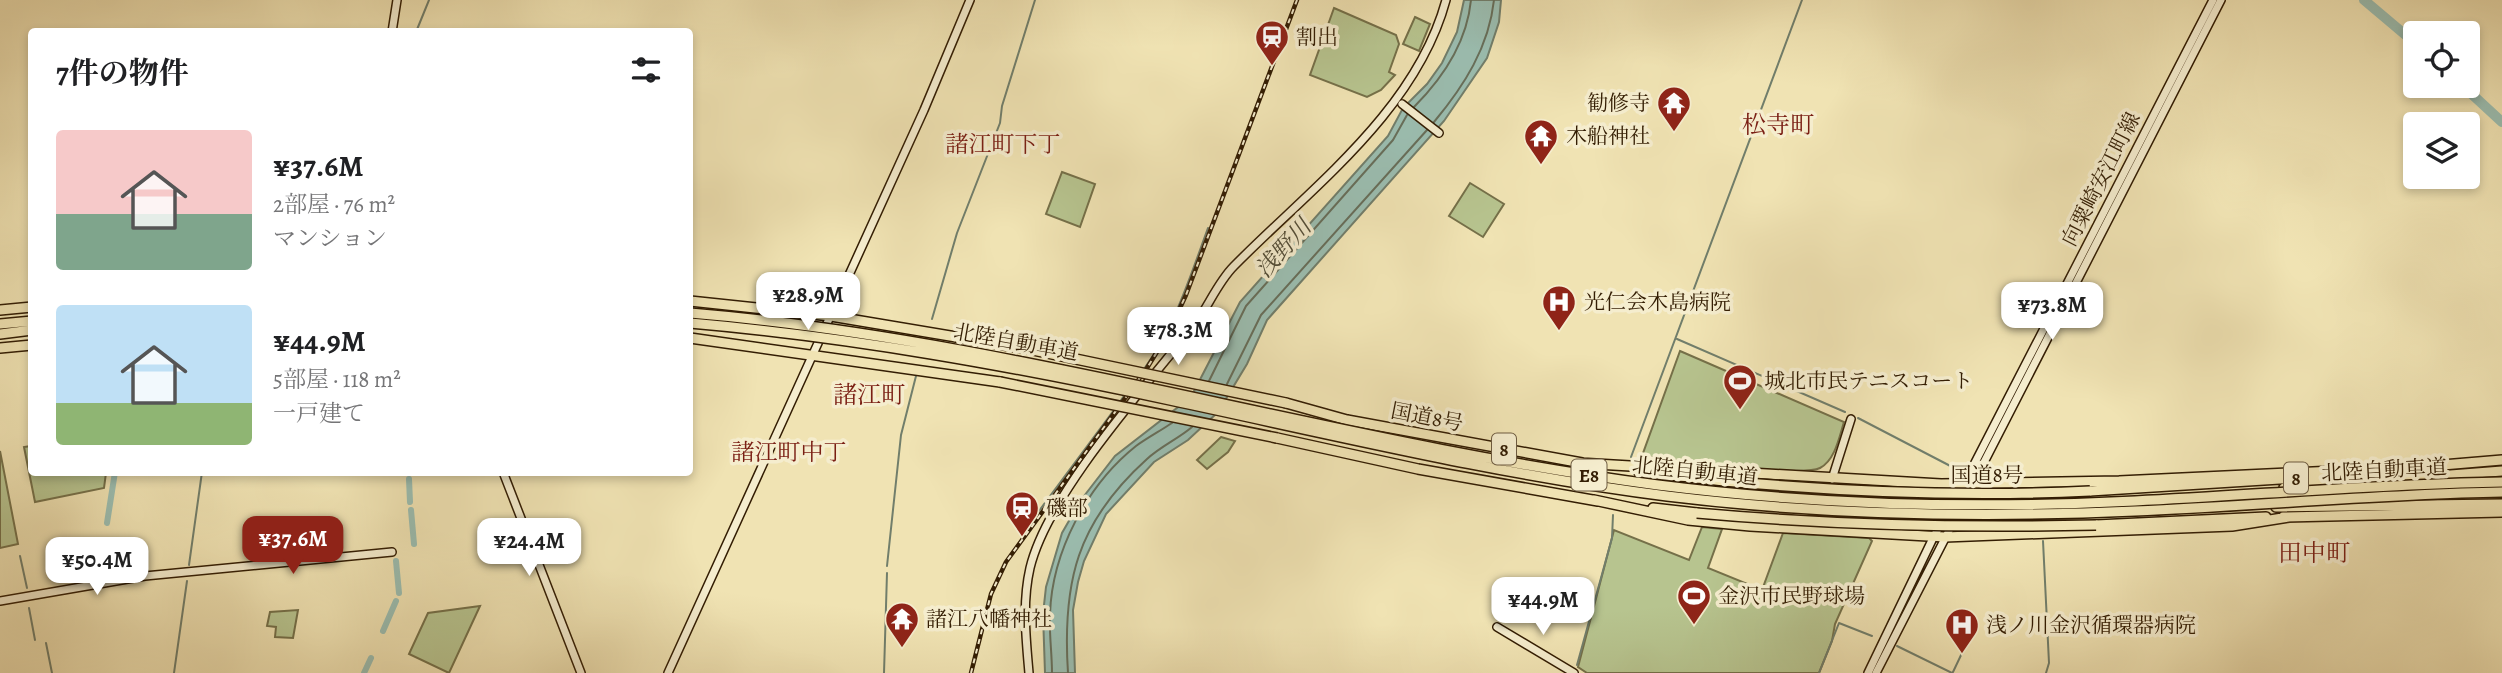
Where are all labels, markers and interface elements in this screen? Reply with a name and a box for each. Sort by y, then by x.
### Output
station icon: 割出 [1253,18,1291,67]
map controls [2403,21,2480,189]
button: locate [2403,21,2480,98]
place label: 割出 [1296,23,1338,51]
icon: filters [627,51,665,89]
text: 7件の物件 [56,53,189,93]
temple icon: 勧修寺 [1655,84,1693,133]
place label: 勧修寺 [1587,89,1650,117]
street label: 向粟崎安江町線 [2055,107,2147,251]
district label: 松寺町 [1742,109,1814,141]
button: layers [2403,112,2480,189]
temple icon: 木船神社 [1522,117,1560,166]
place label: 木船神社 [1566,122,1650,150]
district label: 諸江町下丁 [946,129,1061,160]
text: ¥37.6M [273,146,363,186]
icon: home [112,158,196,242]
text: 2部屋 · 76 m² [273,189,395,220]
water label: 浅野川 [1249,210,1320,284]
text: マンション [273,223,387,254]
pin: ¥28.9M [751,272,865,332]
text: ¥28.9M [772,279,844,310]
pin: ¥73.8M [1995,282,2109,342]
hospital icon: 光仁会木島病院 [1540,283,1578,332]
place label: 光仁会木島病院 [1584,288,1731,316]
text: ¥73.8M [2017,289,2087,320]
pin: ¥78.3M [1121,308,1235,367]
text: ¥78.3M [1143,314,1213,345]
street label: 北陸自動車道 [952,317,1080,367]
text: ¥44.9M [273,321,366,361]
icon: home [112,333,196,417]
sports icon: 城北市民テニスコート [1721,362,1759,411]
text: 5部屋 · 118 m² [273,364,401,395]
place label: 城北市民テニスコート [1764,367,1973,395]
district label: 諸江町 [833,379,905,411]
street label: 国道8号 [1388,396,1466,438]
text: 一戸建て [273,398,365,429]
road number: 8 [1492,433,1516,464]
district label: 諸江町中丁 [732,437,847,468]
street label: 北陸自動車道 [1631,450,1759,492]
street label: 北陸自動車道 [2320,453,2448,487]
road number: E8 [1572,460,1606,490]
street label: 国道8号 [1950,461,2024,489]
road number: 8 [2284,463,2308,494]
station icon: 磯部 [1003,489,1041,538]
place label: 磯部 [1046,494,1088,522]
pin: ¥37.6M [236,516,350,576]
pin: ¥24.4M [472,518,586,578]
text: ¥37.6M [258,523,328,554]
text: ¥24.4M [493,525,565,556]
district label: 田中町 [2278,537,2350,569]
pin: ¥50.4M [40,538,154,597]
text: ¥50.4M [61,544,133,575]
sports icon: 金沢市民野球場 [1675,577,1713,626]
pin: ¥44.9M [1486,578,1600,637]
place label: 金沢市民野球場 [1718,582,1865,610]
text: ¥44.9M [1507,584,1579,615]
temple icon: 諸江八幡神社 [883,600,921,649]
place label: 諸江八幡神社 [926,605,1052,633]
hospital icon: 浅ノ川金沢循環器病院 [1943,606,1981,655]
place label: 浅ノ川金沢循環器病院 [1986,611,2196,639]

